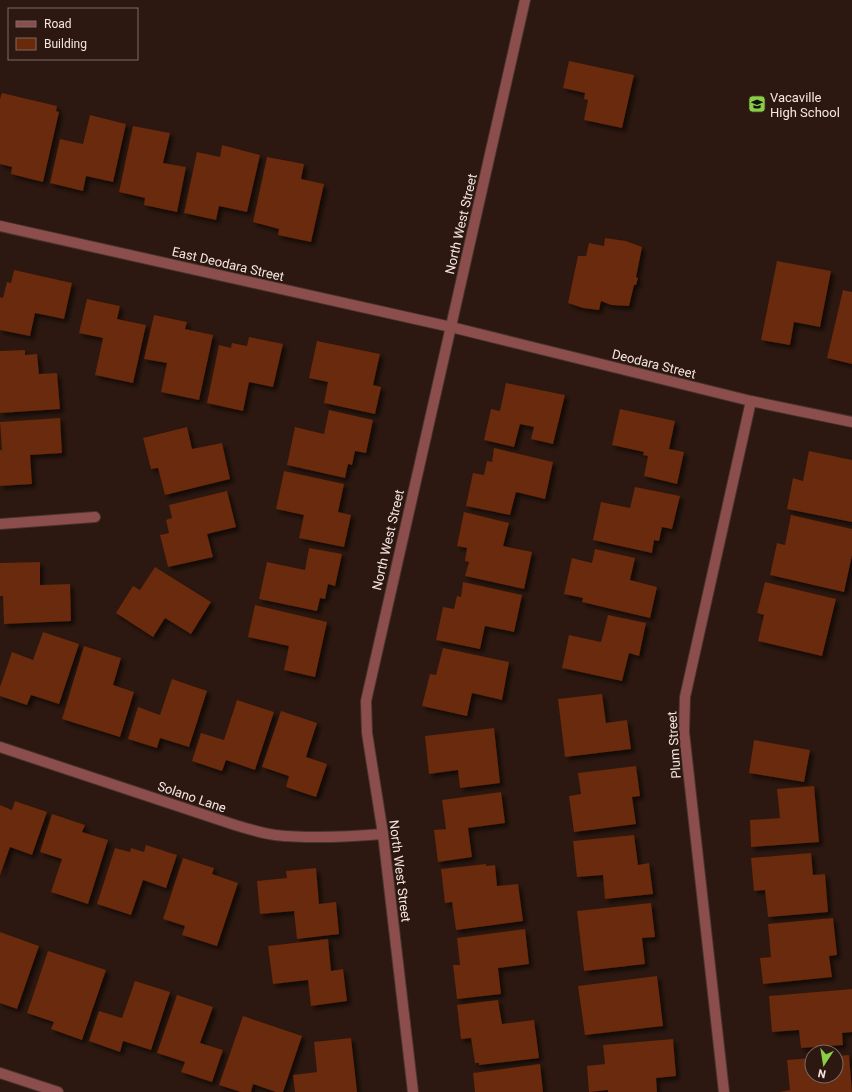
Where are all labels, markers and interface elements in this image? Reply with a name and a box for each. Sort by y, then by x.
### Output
legend [8,8,138,60]
text: Road [44,17,72,31]
text: Building [44,37,87,51]
place label: Vacaville High School [770,90,840,120]
school or university icon: Vacaville High School [747,94,767,114]
street label: North West Street [442,172,480,276]
street label: East Deodara Street [170,244,286,284]
street label: Deodara Street [610,346,698,382]
street label: North West Street [369,488,407,592]
street label: Plum Street [664,711,684,779]
street label: Solano Lane [156,778,228,816]
street label: North West Street [386,819,414,923]
north arrow [804,1044,844,1084]
text: N [817,1066,827,1080]

